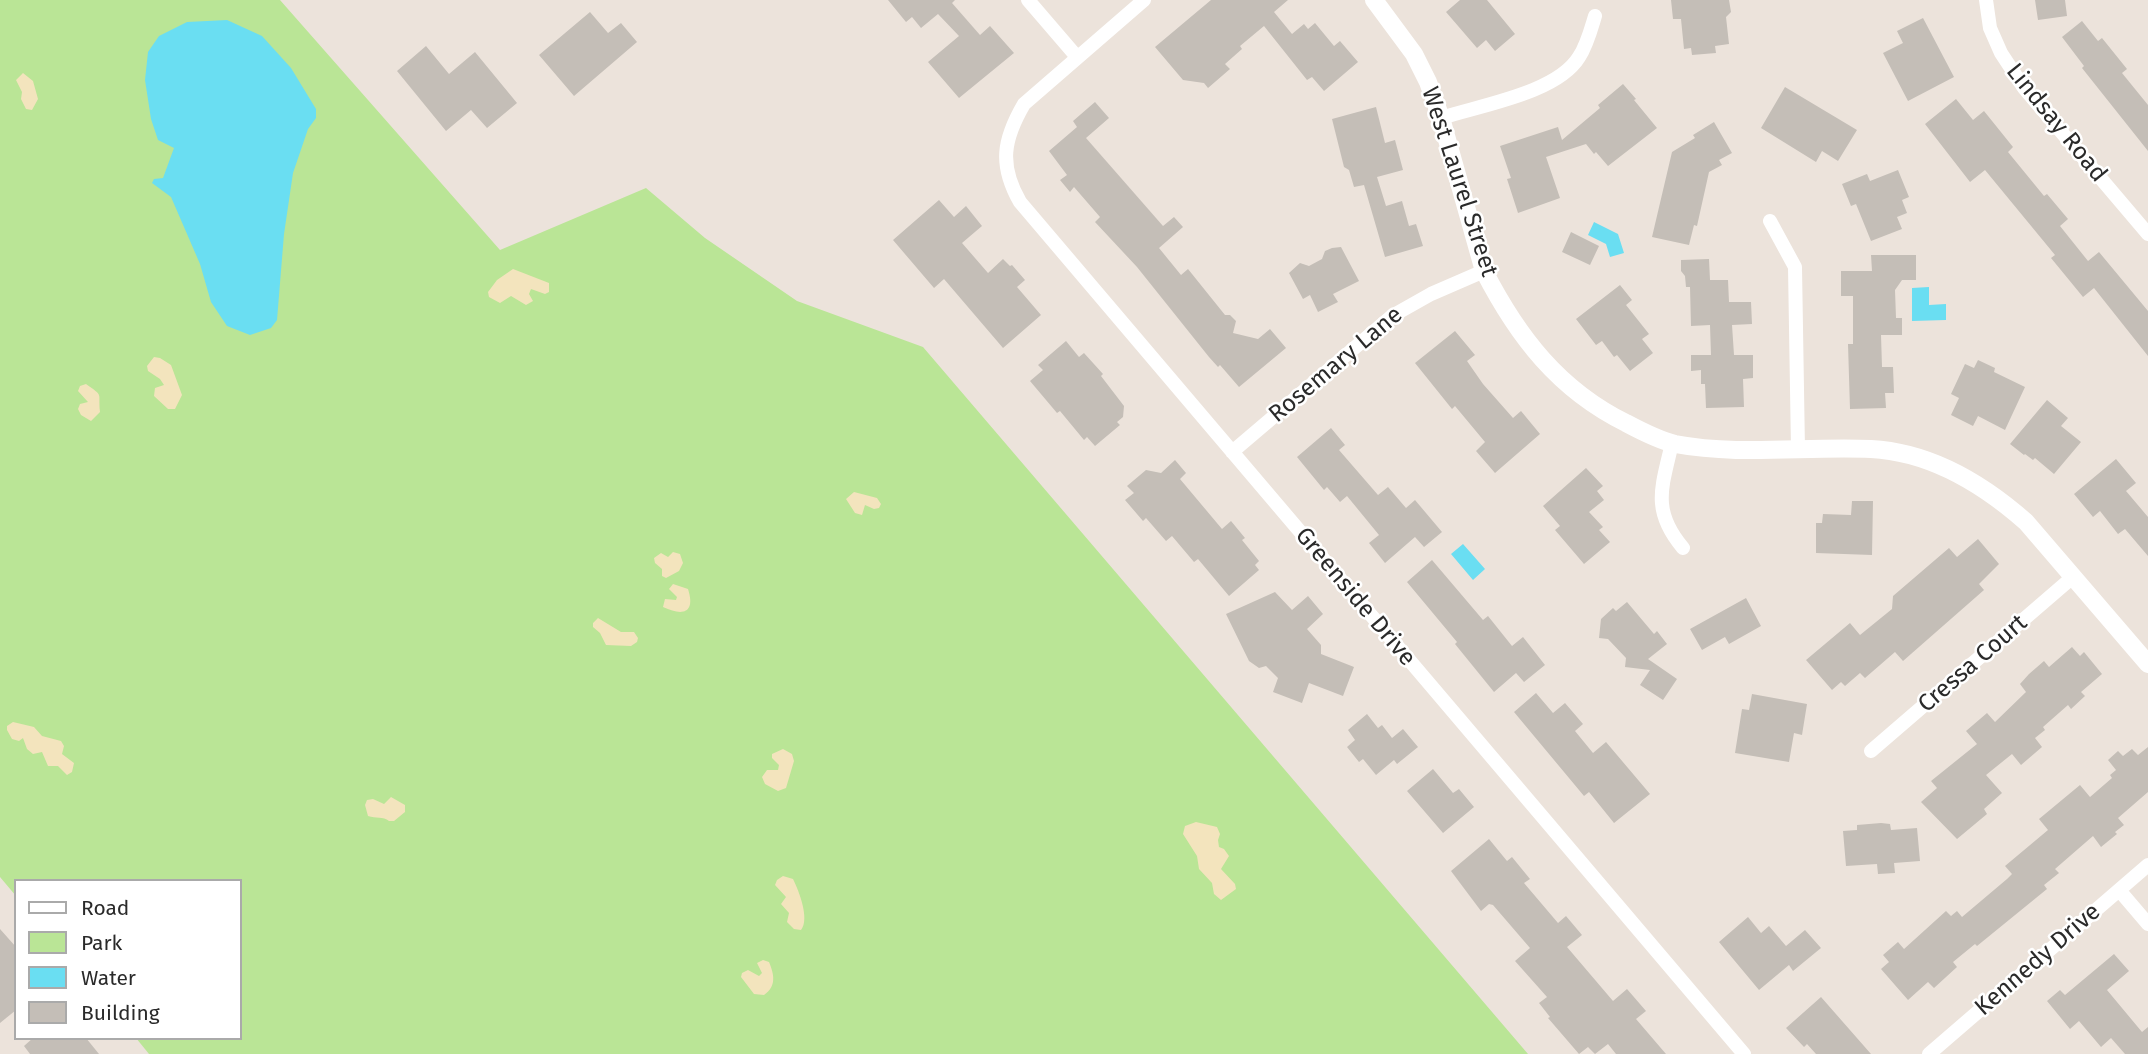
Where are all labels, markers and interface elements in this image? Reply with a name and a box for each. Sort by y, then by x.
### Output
street label: Lindsay Road [1999,58,2113,188]
street label: West Laurel Street [1415,84,1503,280]
street label: Rosemary Lane [1263,301,1409,429]
street label: Greenside Drive [1289,522,1421,672]
street label: Cressa Court [1913,609,2033,719]
legend [14,879,242,1040]
text: Road [81,895,129,921]
street label: Kennedy Drive [1969,898,2107,1022]
text: Park [81,930,122,956]
text: Water [81,965,136,991]
text: Building [81,1000,160,1026]

